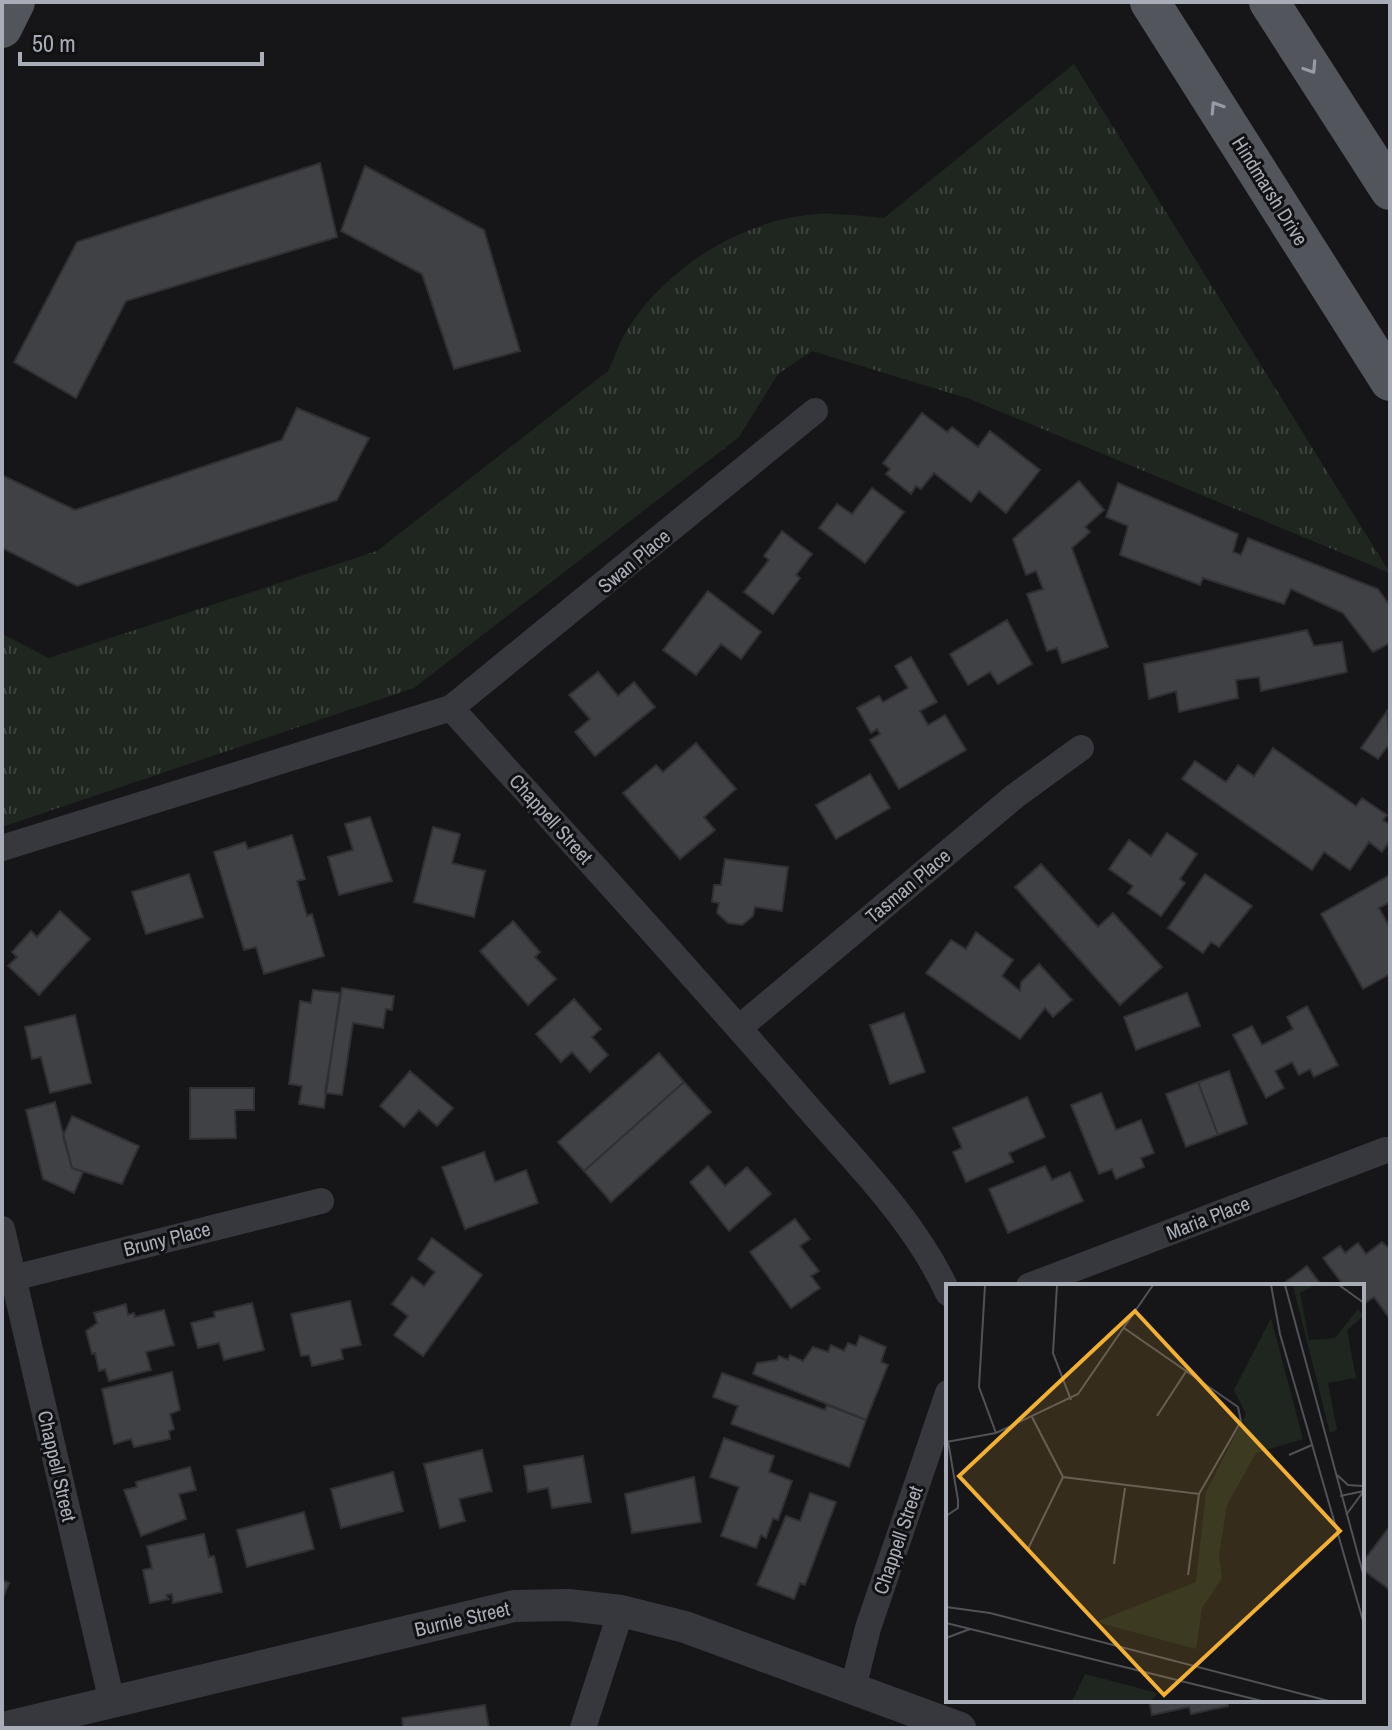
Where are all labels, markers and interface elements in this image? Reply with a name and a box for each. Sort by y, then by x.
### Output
scale bar [20,16,262,66]
text: 50 m [32,27,76,59]
one-way arrow [1301,59,1316,73]
one-way arrow [1211,101,1226,116]
street label: Hindmarsh Drive [1226,131,1315,250]
street label: Swan Place [592,522,676,599]
street label: Chappell Street [504,768,600,870]
street label: Tasman Place [859,842,956,929]
street label: Maria Place [1162,1189,1254,1246]
street label: Bruny Place [121,1215,213,1262]
inset map [946,1284,1364,1702]
street label: Chappell Street [32,1408,83,1524]
street label: Chappell Street [866,1482,929,1598]
street label: Burnie Street [412,1594,512,1643]

